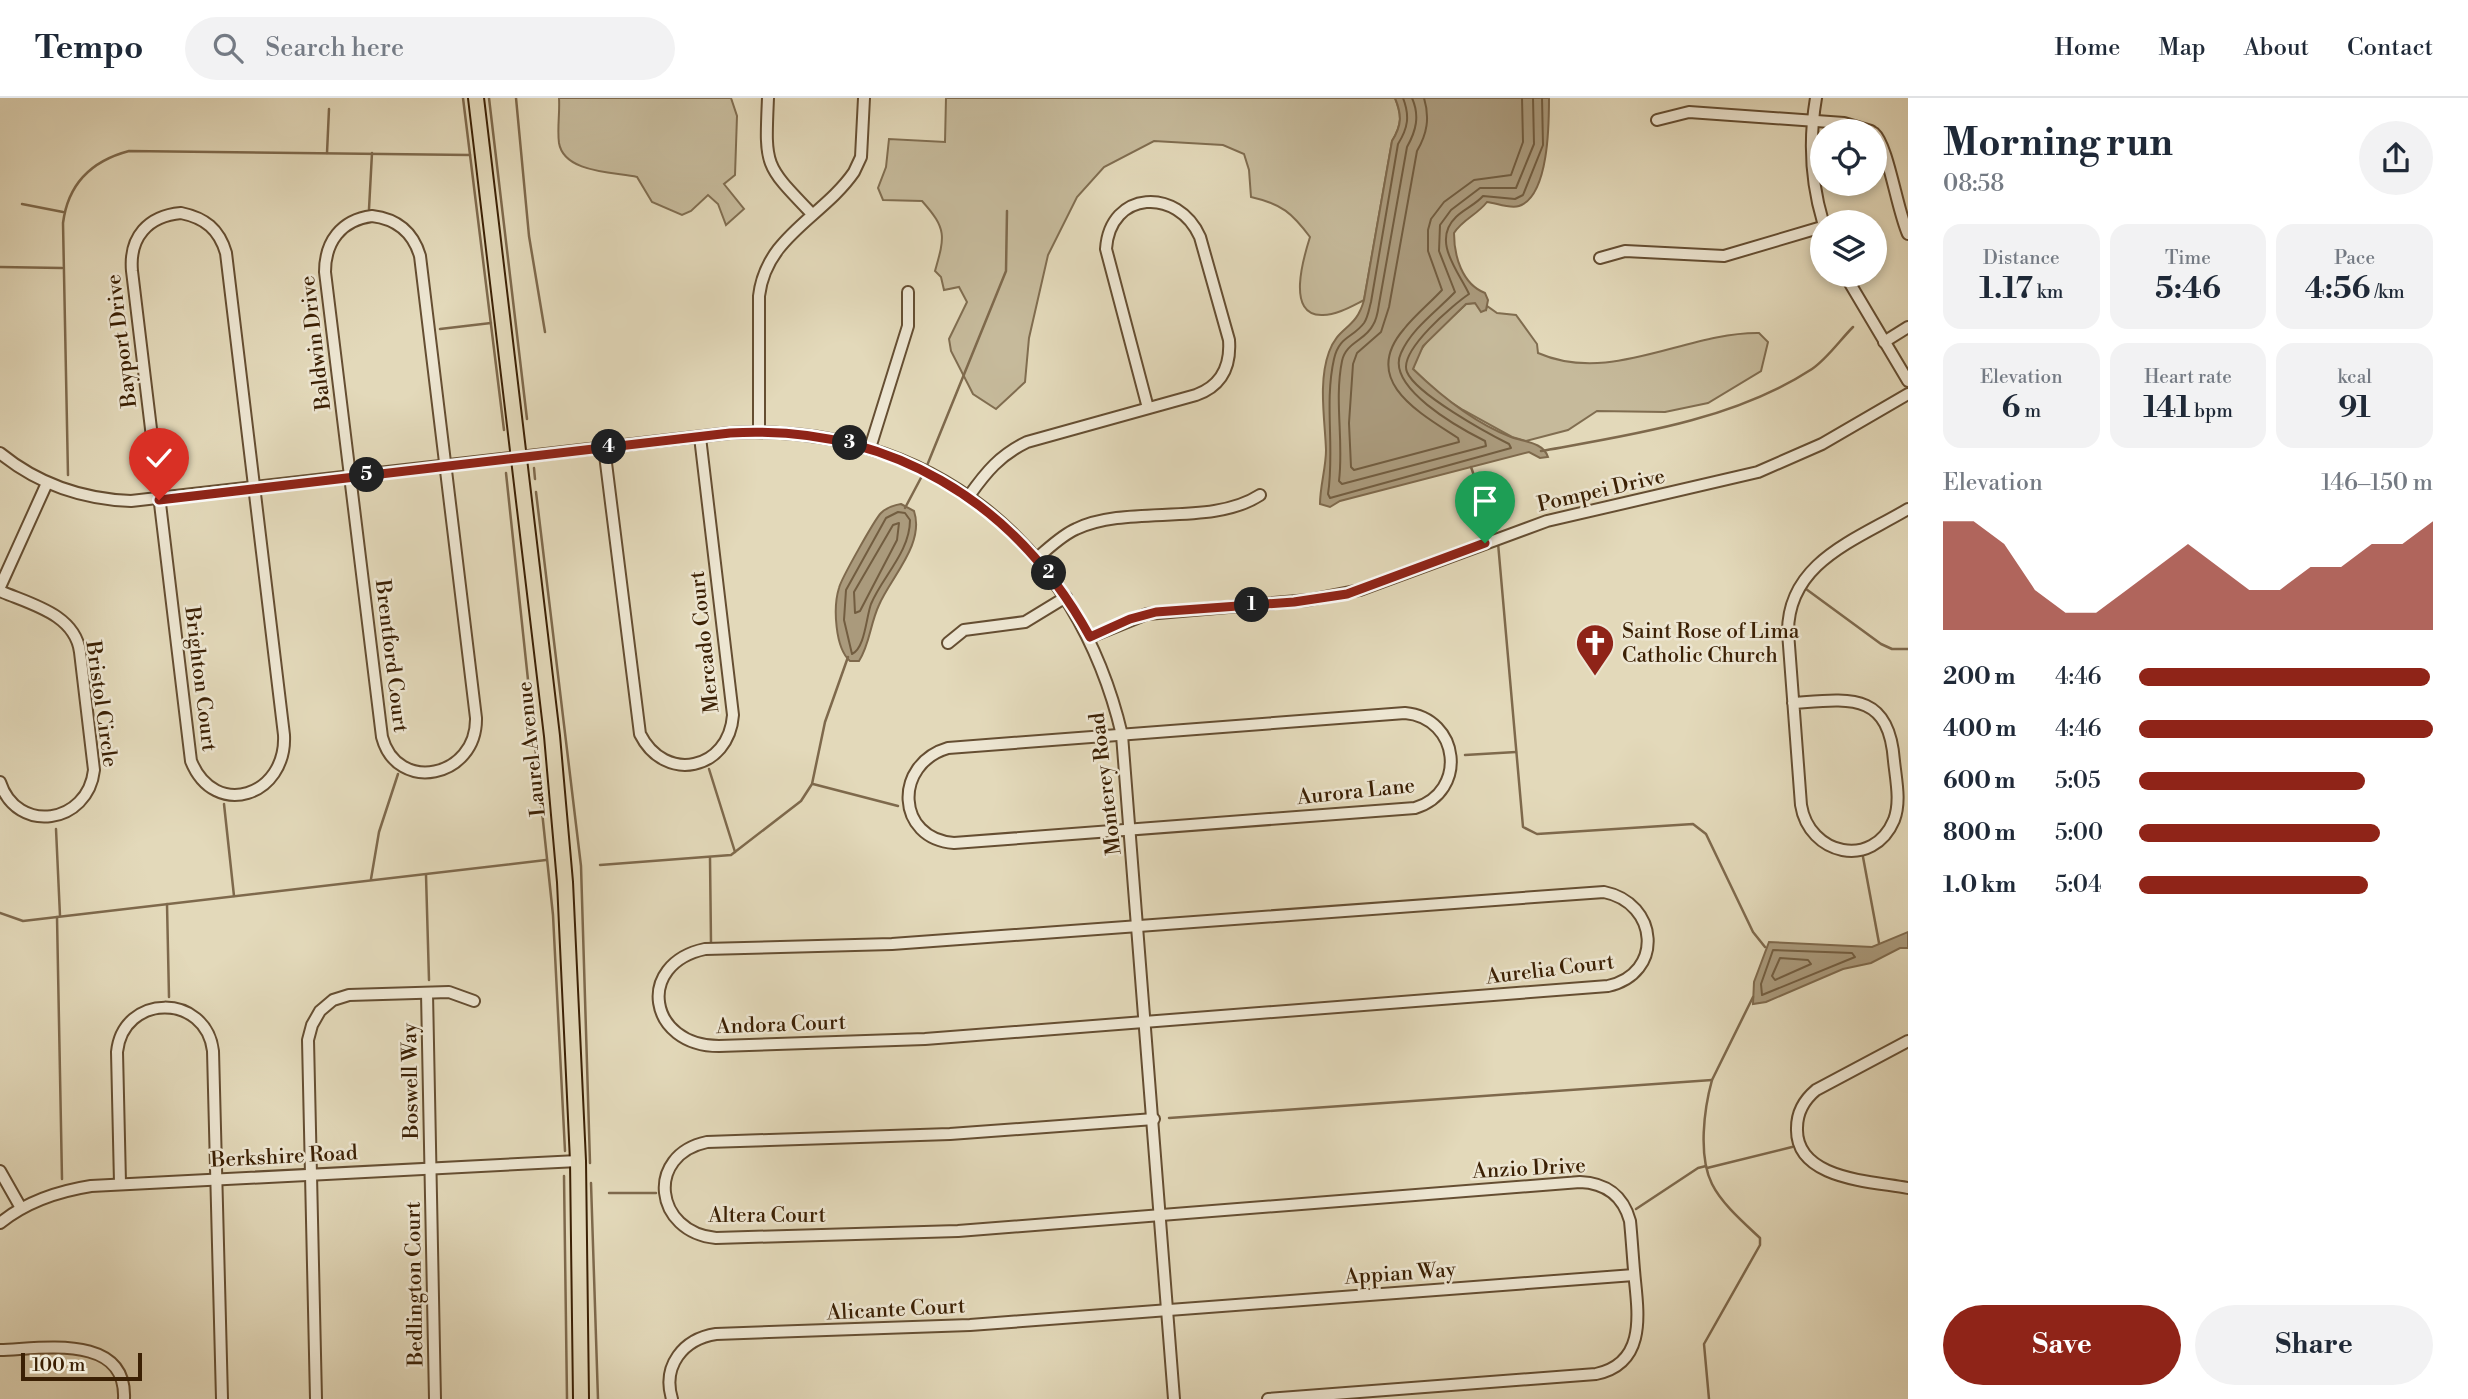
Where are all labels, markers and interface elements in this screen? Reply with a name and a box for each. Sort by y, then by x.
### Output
search box [185,17,675,80]
text: Tempo [35,28,143,69]
icon: search [209,29,247,67]
text: Search here [265,32,404,64]
text: Home [2055,33,2120,63]
text: Map [2158,33,2206,63]
text: About [2244,33,2309,63]
text: Contact [2347,33,2433,63]
map controls [1810,119,1887,287]
button: locate [1810,119,1887,196]
text: Morning run [1943,120,2173,167]
button: share [2359,121,2433,195]
text: 08:58 [1943,170,2004,198]
button: layers [1810,210,1887,287]
text: Distance [1983,246,2060,270]
text: Time [2165,246,2211,270]
text: Pace [2334,246,2375,270]
text: 1.17 [1979,270,2033,308]
text: 5:46 [2155,270,2221,308]
text: 4:56 [2305,270,2371,308]
street label: Bayport Drive [101,273,143,410]
street label: Baldwin Drive [295,274,337,413]
text: km [2033,280,2063,304]
text: /km [2371,280,2405,304]
text: Elevation [1980,365,2062,389]
text: Heart rate [2144,365,2232,389]
text: kcal [2337,365,2372,389]
text: 6 [2002,389,2021,427]
text: 141 [2143,389,2190,427]
text: 91 [2339,389,2371,427]
text: m [2021,399,2041,423]
text: bpm [2190,399,2233,423]
pin: 3 [832,426,868,460]
pin [129,428,189,500]
pin: 4 [592,430,626,464]
text: 3 [844,430,855,454]
text: 4 [602,434,615,458]
icon: check [140,439,178,477]
pin: 5 [350,458,384,492]
text: 5 [361,462,372,486]
street label: Pompei Drive [1535,464,1668,518]
text: Elevation [1943,469,2043,497]
text: 146–150 m [2321,469,2433,497]
pin [1455,471,1515,543]
icon: arrive [1466,482,1504,520]
pin: 2 [1032,556,1066,590]
text: 2 [1043,560,1054,584]
street label: Mercado Court [685,569,725,714]
street label: Brentford Court [369,577,413,735]
pin: 1 [1234,588,1270,622]
text: 1 [1247,592,1256,616]
street label: Brighton Court [178,604,222,754]
place label: Saint Rose of Lima Catholic Church [1622,619,1800,669]
church icon: Saint Rose of Lima Catholic Church [1574,622,1616,677]
street label: Bristol Circle [79,638,123,769]
text: 200 m [1943,663,2015,691]
text: 4:46 [2055,663,2102,691]
street label: Laurel Avenue [512,680,552,818]
street label: Monterey Road [1084,711,1128,857]
text: 400 m [1943,715,2016,743]
text: 4:46 [2055,715,2102,743]
text: 600 m [1943,767,2016,795]
text: 5:05 [2055,767,2101,795]
street label: Aurora Lane [1295,773,1416,811]
text: 800 m [1943,819,2016,847]
text: 5:00 [2055,819,2103,847]
text: 1.0 km [1943,871,2016,899]
text: 5:04 [2055,871,2102,899]
street label: Aurelia Court [1483,949,1616,991]
street label: Andora Court [715,1010,847,1040]
street label: Boswell Way [397,1022,425,1140]
street label: Berkshire Road [209,1140,358,1174]
street label: Anzio Drive [1471,1153,1586,1185]
street label: Bedlington Court [401,1201,429,1368]
street label: Altera Court [707,1203,826,1229]
street label: Appian Way [1343,1257,1457,1291]
street label: Alicante Court [825,1293,967,1327]
button: Save [1943,1305,2181,1385]
button: Share [2195,1305,2433,1385]
scale bar [21,1350,142,1382]
text: 100 m [32,1353,85,1377]

